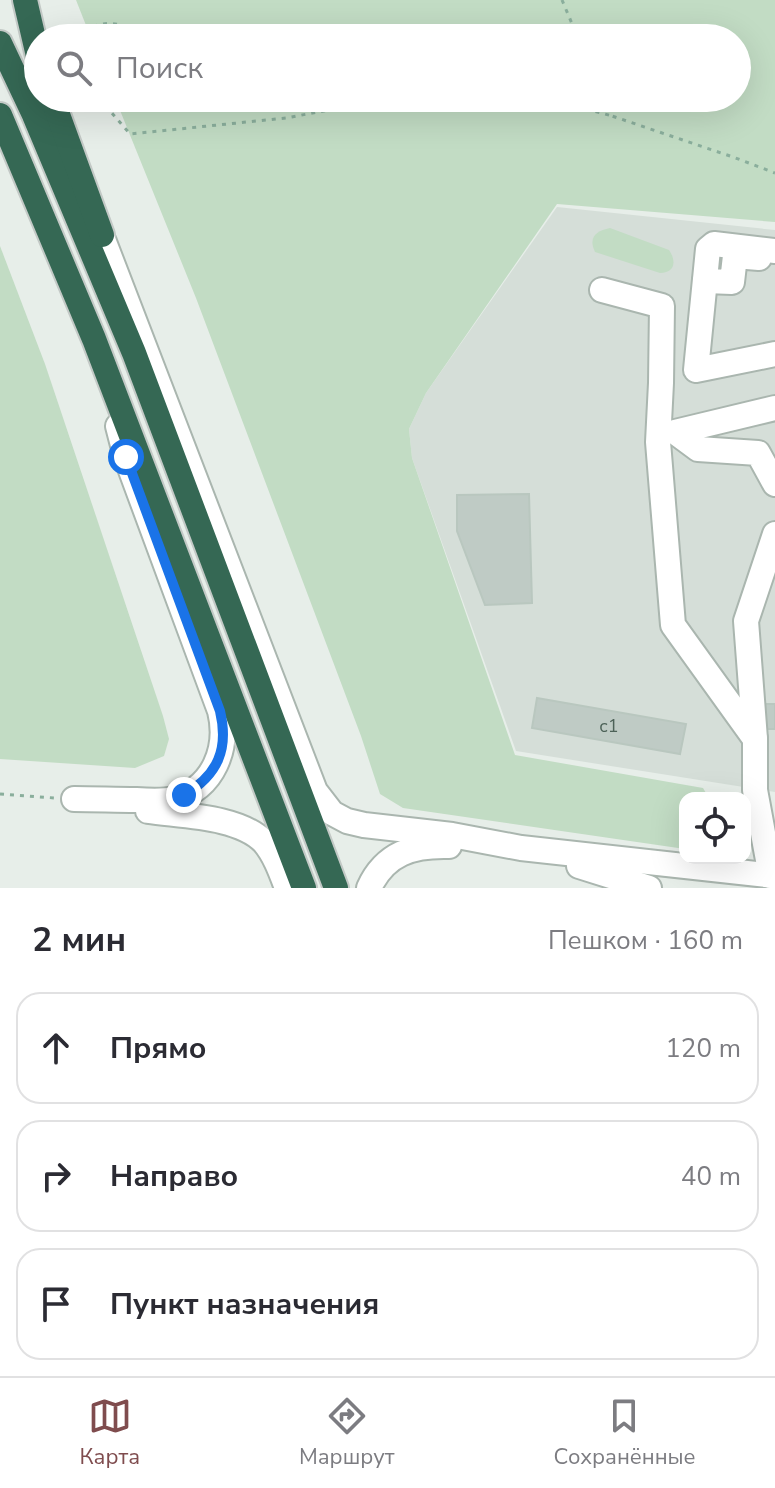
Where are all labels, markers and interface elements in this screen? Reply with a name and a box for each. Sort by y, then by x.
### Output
search box [24,24,751,112]
icon: search [52,46,96,90]
text: Поиск [116,48,203,89]
route start [108,439,144,475]
house number: с1 [599,714,619,738]
route end [166,777,202,813]
map controls [679,792,751,864]
button: locate [679,792,751,864]
text: 2 мин [32,917,126,963]
text: Пешком · 160 m [548,923,743,958]
icon: ahead [34,1026,78,1070]
text: Прямо [110,1028,207,1069]
text: 120 m [665,1031,741,1066]
icon: right [34,1154,78,1198]
text: Направо [110,1156,238,1197]
text: 40 m [681,1159,741,1194]
icon: arrive [34,1282,78,1326]
text: Пункт назначения [110,1284,379,1325]
tab: Карта [79,1394,140,1472]
tab: Маршрут [299,1394,395,1472]
tab: Сохранённые [553,1394,696,1472]

